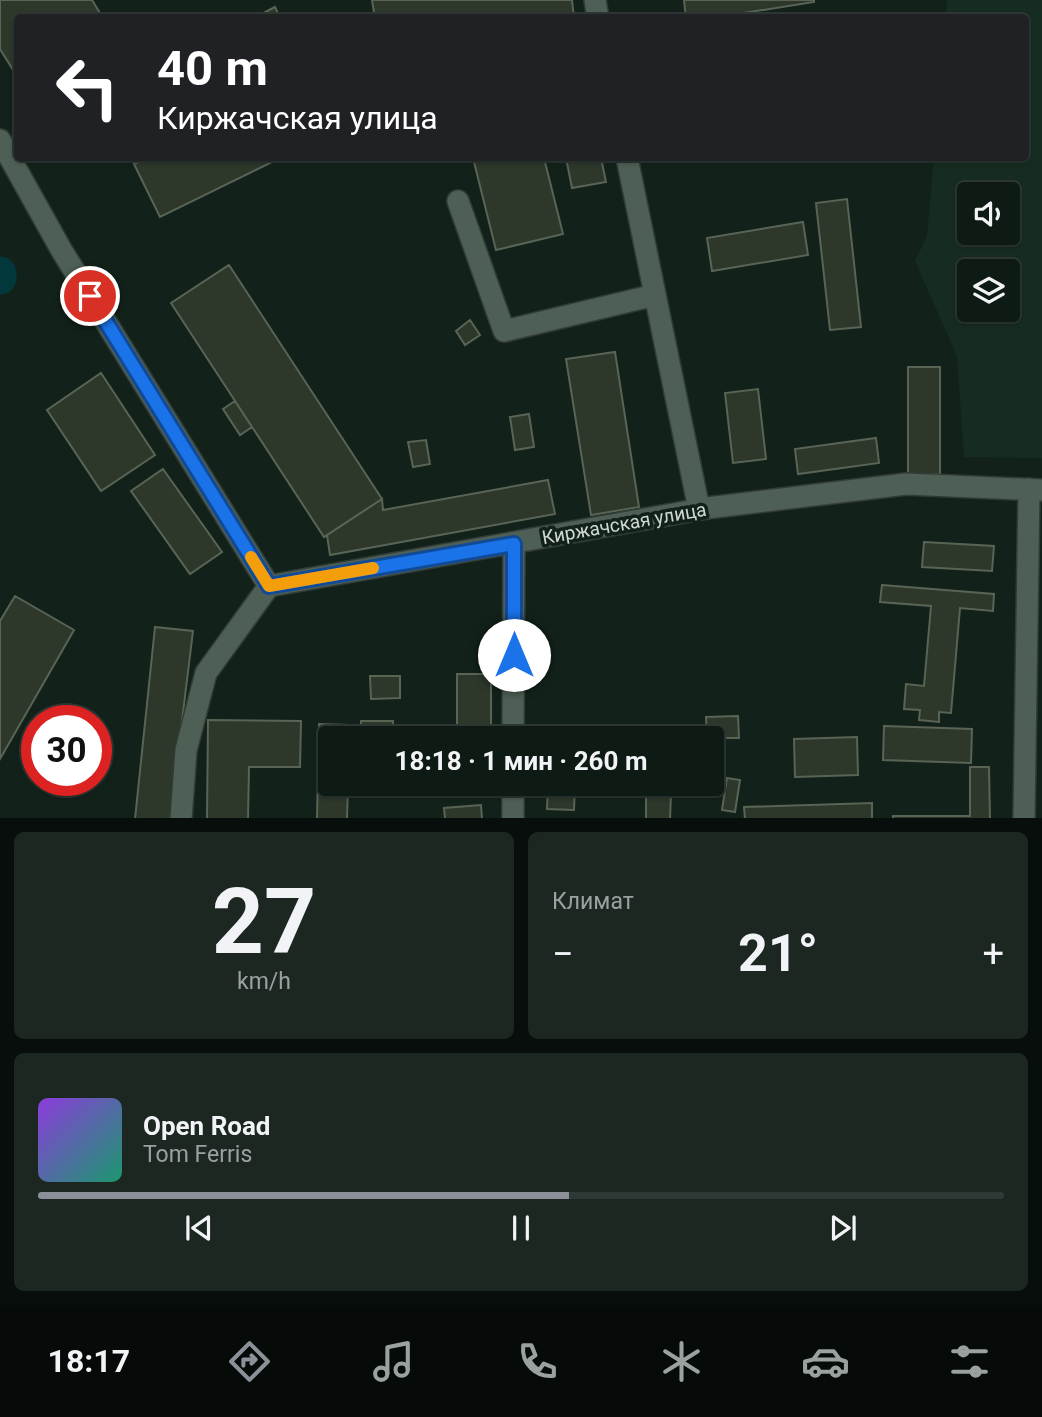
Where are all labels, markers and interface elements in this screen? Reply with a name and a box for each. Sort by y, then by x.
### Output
text: 40 m [157,40,268,97]
icon: left [42,42,133,133]
text: Киржачская улица [157,99,438,137]
map controls [957,182,1020,322]
button: sound [957,182,1020,245]
button: layers [957,259,1020,322]
pin [60,266,120,326]
icon: arrive [71,277,109,315]
street label: Киржачская улица [540,498,708,549]
position arrow [477,618,551,692]
speed limit sign: 30 [21,705,112,796]
text: 18:18 · 1 мин · 260 m [395,746,647,776]
text: 27 [212,869,316,975]
text: Климат [552,888,634,915]
text: 21° [738,923,818,984]
text: − [552,932,574,976]
text: + [982,932,1004,976]
text: km/h [237,968,291,995]
text: Open Road [143,1111,271,1141]
text: Tom Ferris [143,1141,252,1168]
icon: previous [180,1209,218,1247]
icon: pause [502,1209,540,1247]
icon: next [824,1209,862,1247]
icon: directions [225,1337,274,1386]
icon: music [369,1337,418,1386]
icon: phone [513,1337,562,1386]
icon: climate [657,1337,706,1386]
icon: car [801,1337,850,1386]
icon: filters [945,1337,994,1386]
text: 18:17 [48,1342,130,1380]

